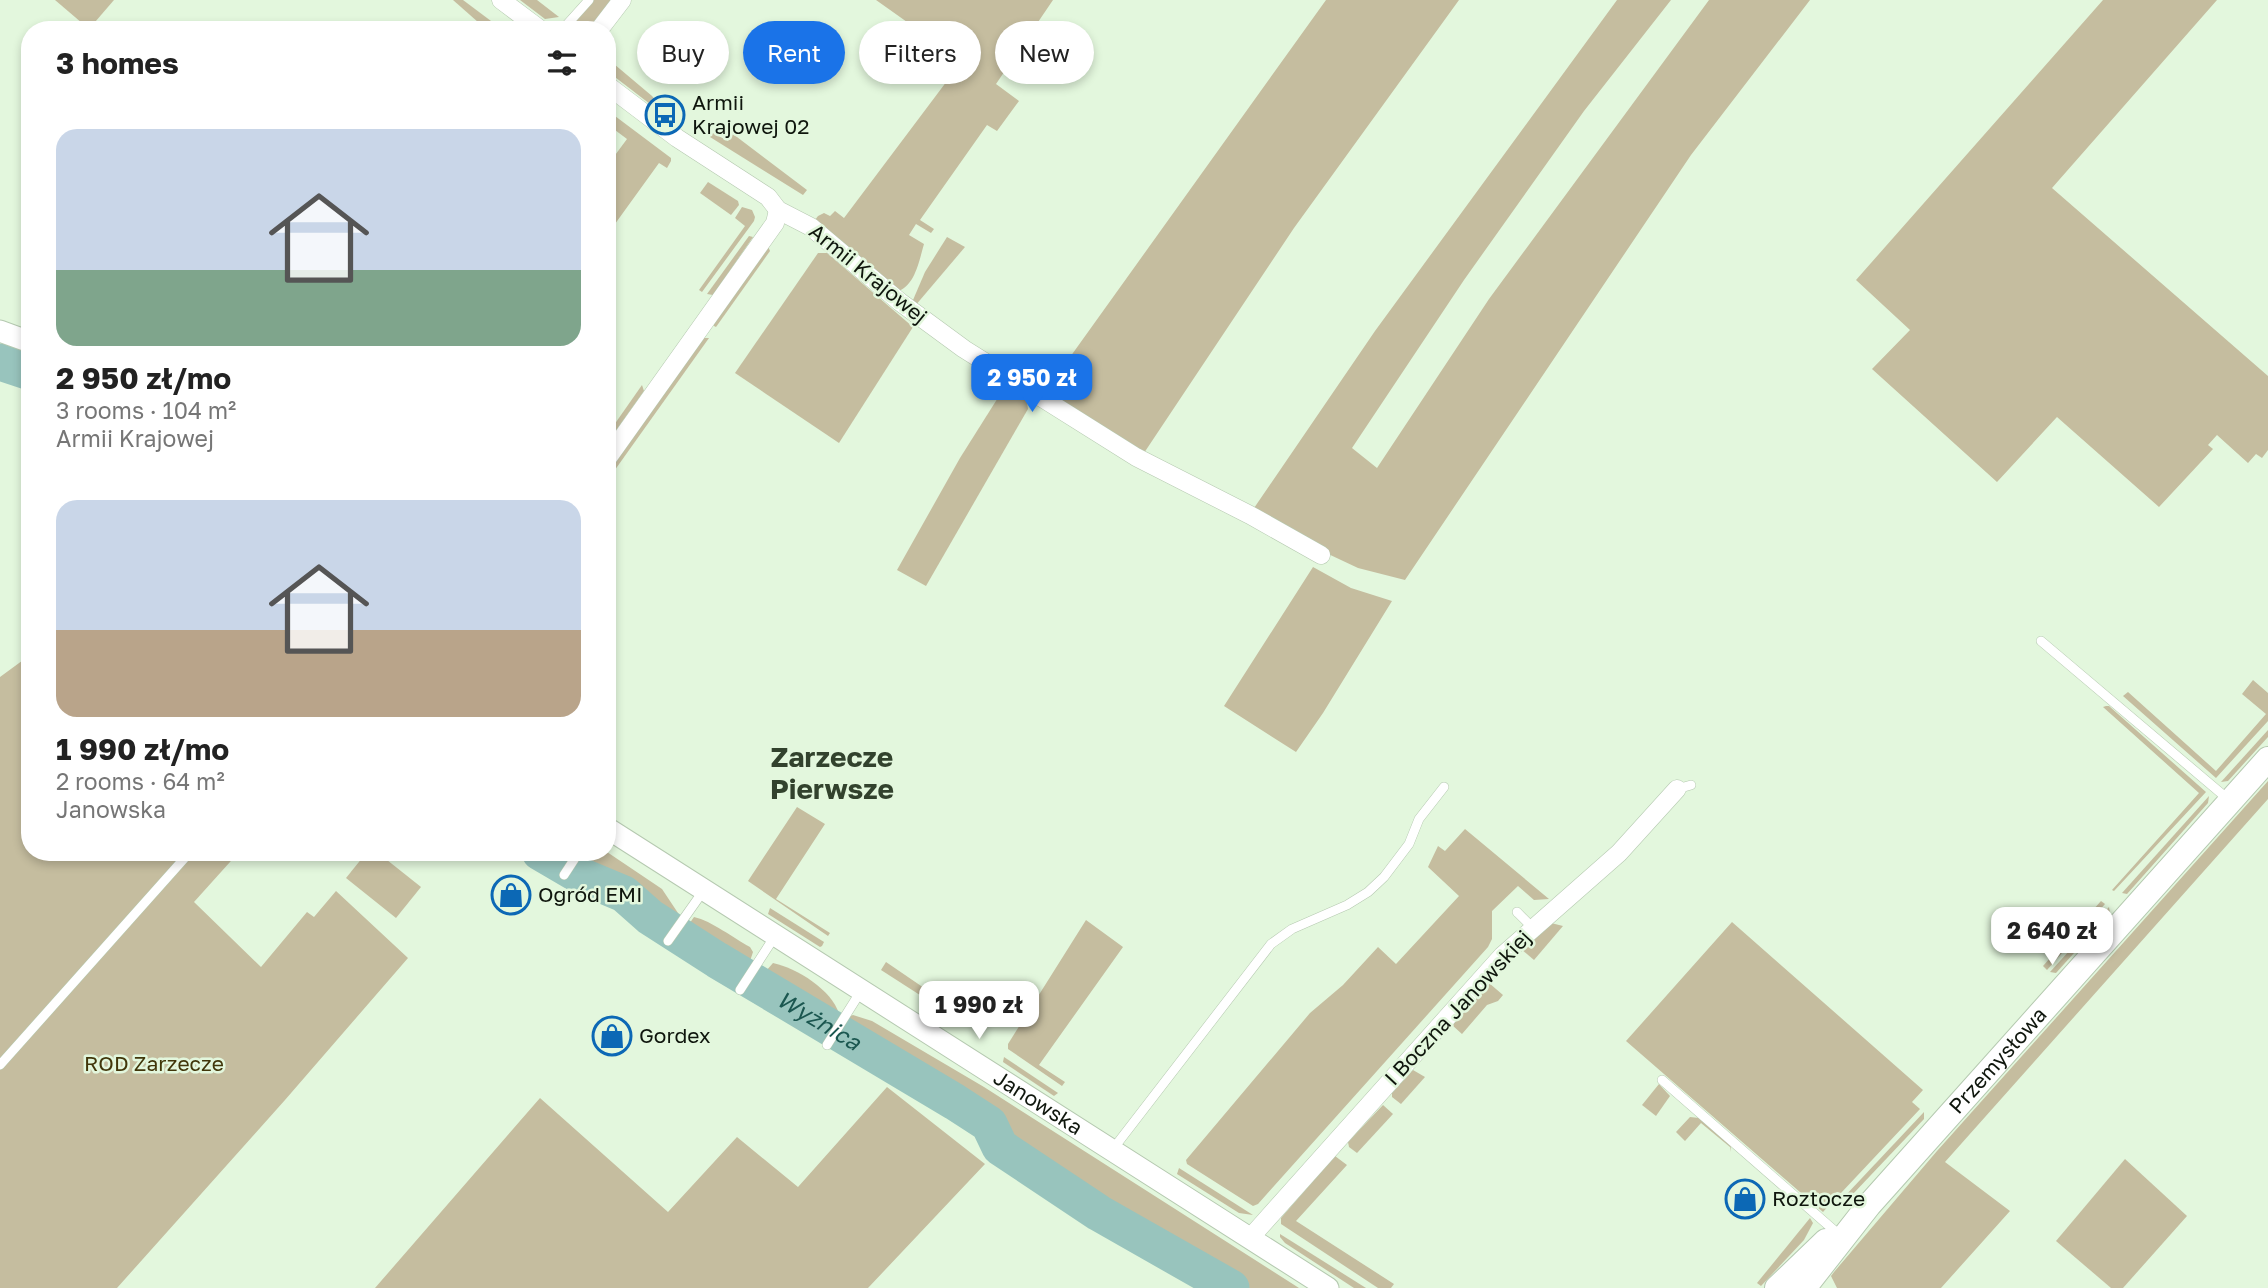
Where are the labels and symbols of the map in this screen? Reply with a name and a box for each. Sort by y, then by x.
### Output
place label: Armii Krajowej 02 [692,89,809,139]
bus stop icon: Armii Krajowej 02 [644,94,686,136]
street label: Armii Krajowej [804,218,933,329]
pin: 2 950 zł [960,354,1104,414]
district label: Zarzecze Pierwsze [770,740,894,805]
shop icon: Ogród EMI [490,874,532,916]
place label: Ogród EMI [538,881,643,907]
pin: 2 640 zł [1980,908,2124,967]
street label: I Boczna Janowskiej [1379,924,1536,1090]
pin: 1 990 zł [907,982,1051,1041]
water label: Wyżnica [772,984,867,1056]
street label: Przemysłowa [1943,1001,2052,1119]
shop icon: Gordex [591,1015,633,1057]
place label: Gordex [639,1022,711,1048]
park label: ROD Zarzecze [84,1050,224,1076]
street label: Janowska [989,1064,1088,1140]
shop icon: Roztocze [1724,1178,1766,1220]
place label: Roztocze [1772,1185,1865,1211]

